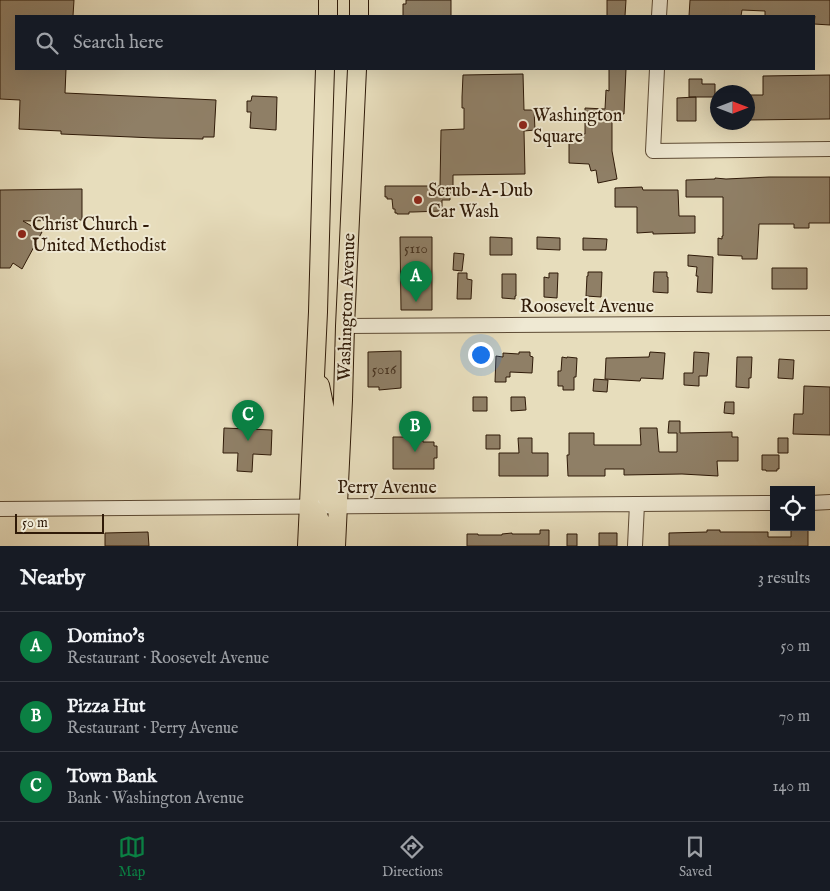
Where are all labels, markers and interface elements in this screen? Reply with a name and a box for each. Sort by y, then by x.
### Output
search box [15,15,815,70]
icon: search [33,29,61,57]
text: Search here [73,31,164,55]
north arrow [710,85,755,130]
place label: Washington Square [533,105,623,149]
marker: Washington Square [517,119,529,131]
place label: Scrub-A-Dub Car Wash [428,180,533,224]
marker: Scrub-A-Dub Car Wash [412,194,424,206]
place label: Christ Church - United Methodist [32,214,166,258]
marker: Christ Church - United Methodist [16,228,28,240]
street label: Washington Avenue [333,233,362,382]
house number: 5110 [404,239,428,258]
pin: A [400,261,432,302]
street label: Roosevelt Avenue [520,296,654,319]
your location [468,342,494,368]
house number: 5016 [372,360,397,379]
pin: C [232,400,264,441]
pin: B [399,411,431,452]
street label: Perry Avenue [337,477,437,500]
map controls [770,486,815,531]
button: locate [770,486,815,531]
scale bar [15,511,104,534]
text: 50 m [22,514,48,532]
text: Nearby [20,565,85,592]
text: 3 results [758,569,810,589]
text: Domino's [67,625,144,649]
text: A [31,637,41,657]
text: 50 m [781,637,810,657]
text: Restaurant · Roosevelt Avenue [67,649,269,669]
text: Pizza Hut [67,695,145,719]
text: B [31,707,41,727]
text: 70 m [779,707,810,727]
text: Restaurant · Perry Avenue [67,719,238,739]
text: Town Bank [67,765,157,789]
text: C [30,777,42,797]
text: 140 m [772,777,810,797]
text: Bank · Washington Avenue [67,789,244,809]
tab: Map [118,833,146,881]
tab: Directions [382,833,443,881]
tab: Saved [679,833,712,881]

